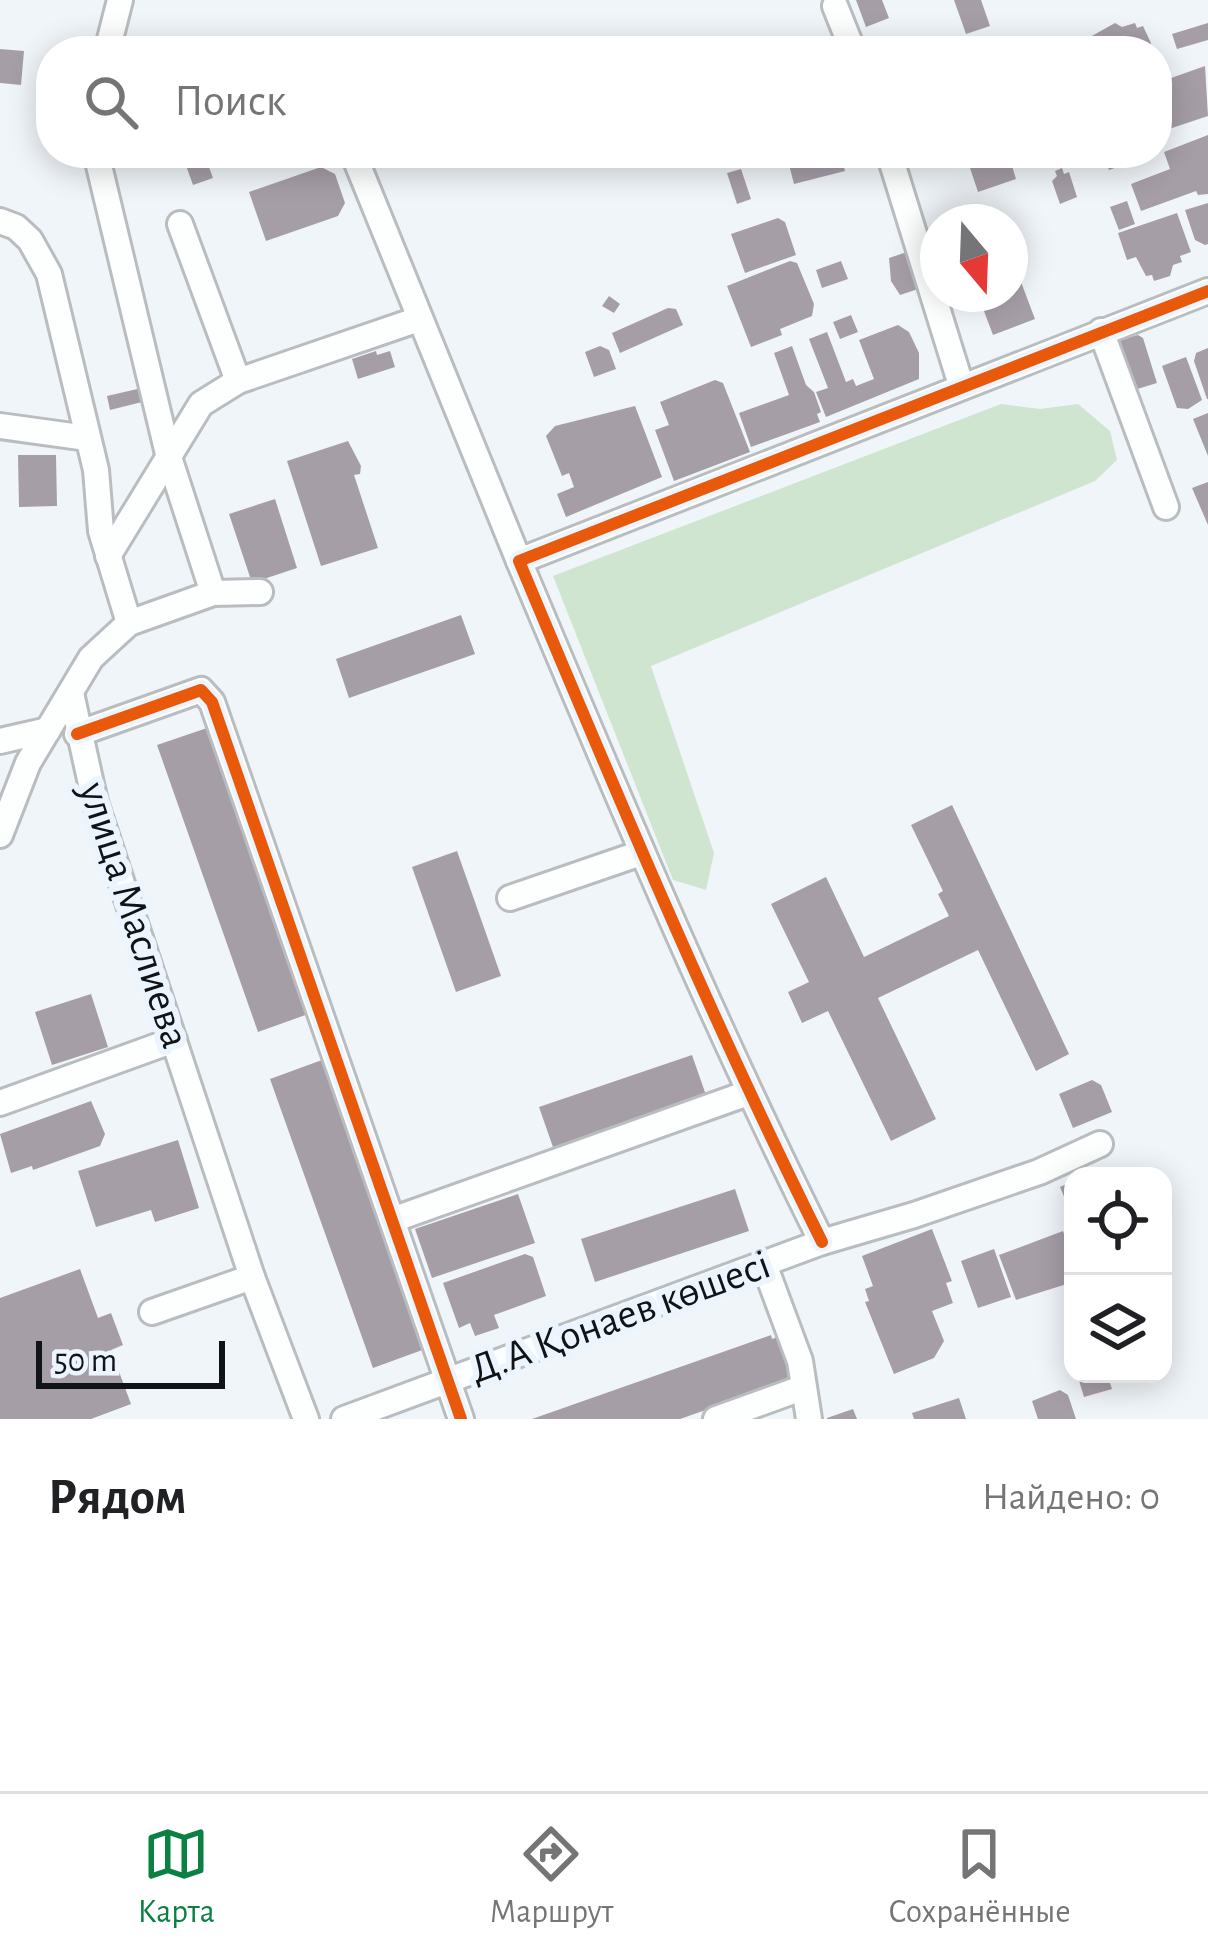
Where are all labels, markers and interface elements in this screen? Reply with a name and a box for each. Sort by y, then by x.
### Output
search box [36,36,1172,168]
icon: search [78,69,144,135]
text: Поиск [174,79,286,124]
north arrow [920,204,1028,312]
street label: улица Маслиева [71,776,197,1053]
map controls [1064,1167,1172,1383]
button: locate [1064,1167,1172,1275]
street label: Д.А Қонаев көшесі [464,1243,776,1391]
button: layers [1064,1275,1172,1383]
scale bar [36,1335,225,1388]
text: 50 m [54,1345,117,1378]
text: Рядом [48,1472,187,1523]
text: Найдено: 0 [982,1478,1160,1517]
tab: Карта [137,1821,215,1933]
tab: Маршрут [490,1821,613,1933]
tab: Сохранённые [888,1821,1071,1933]

